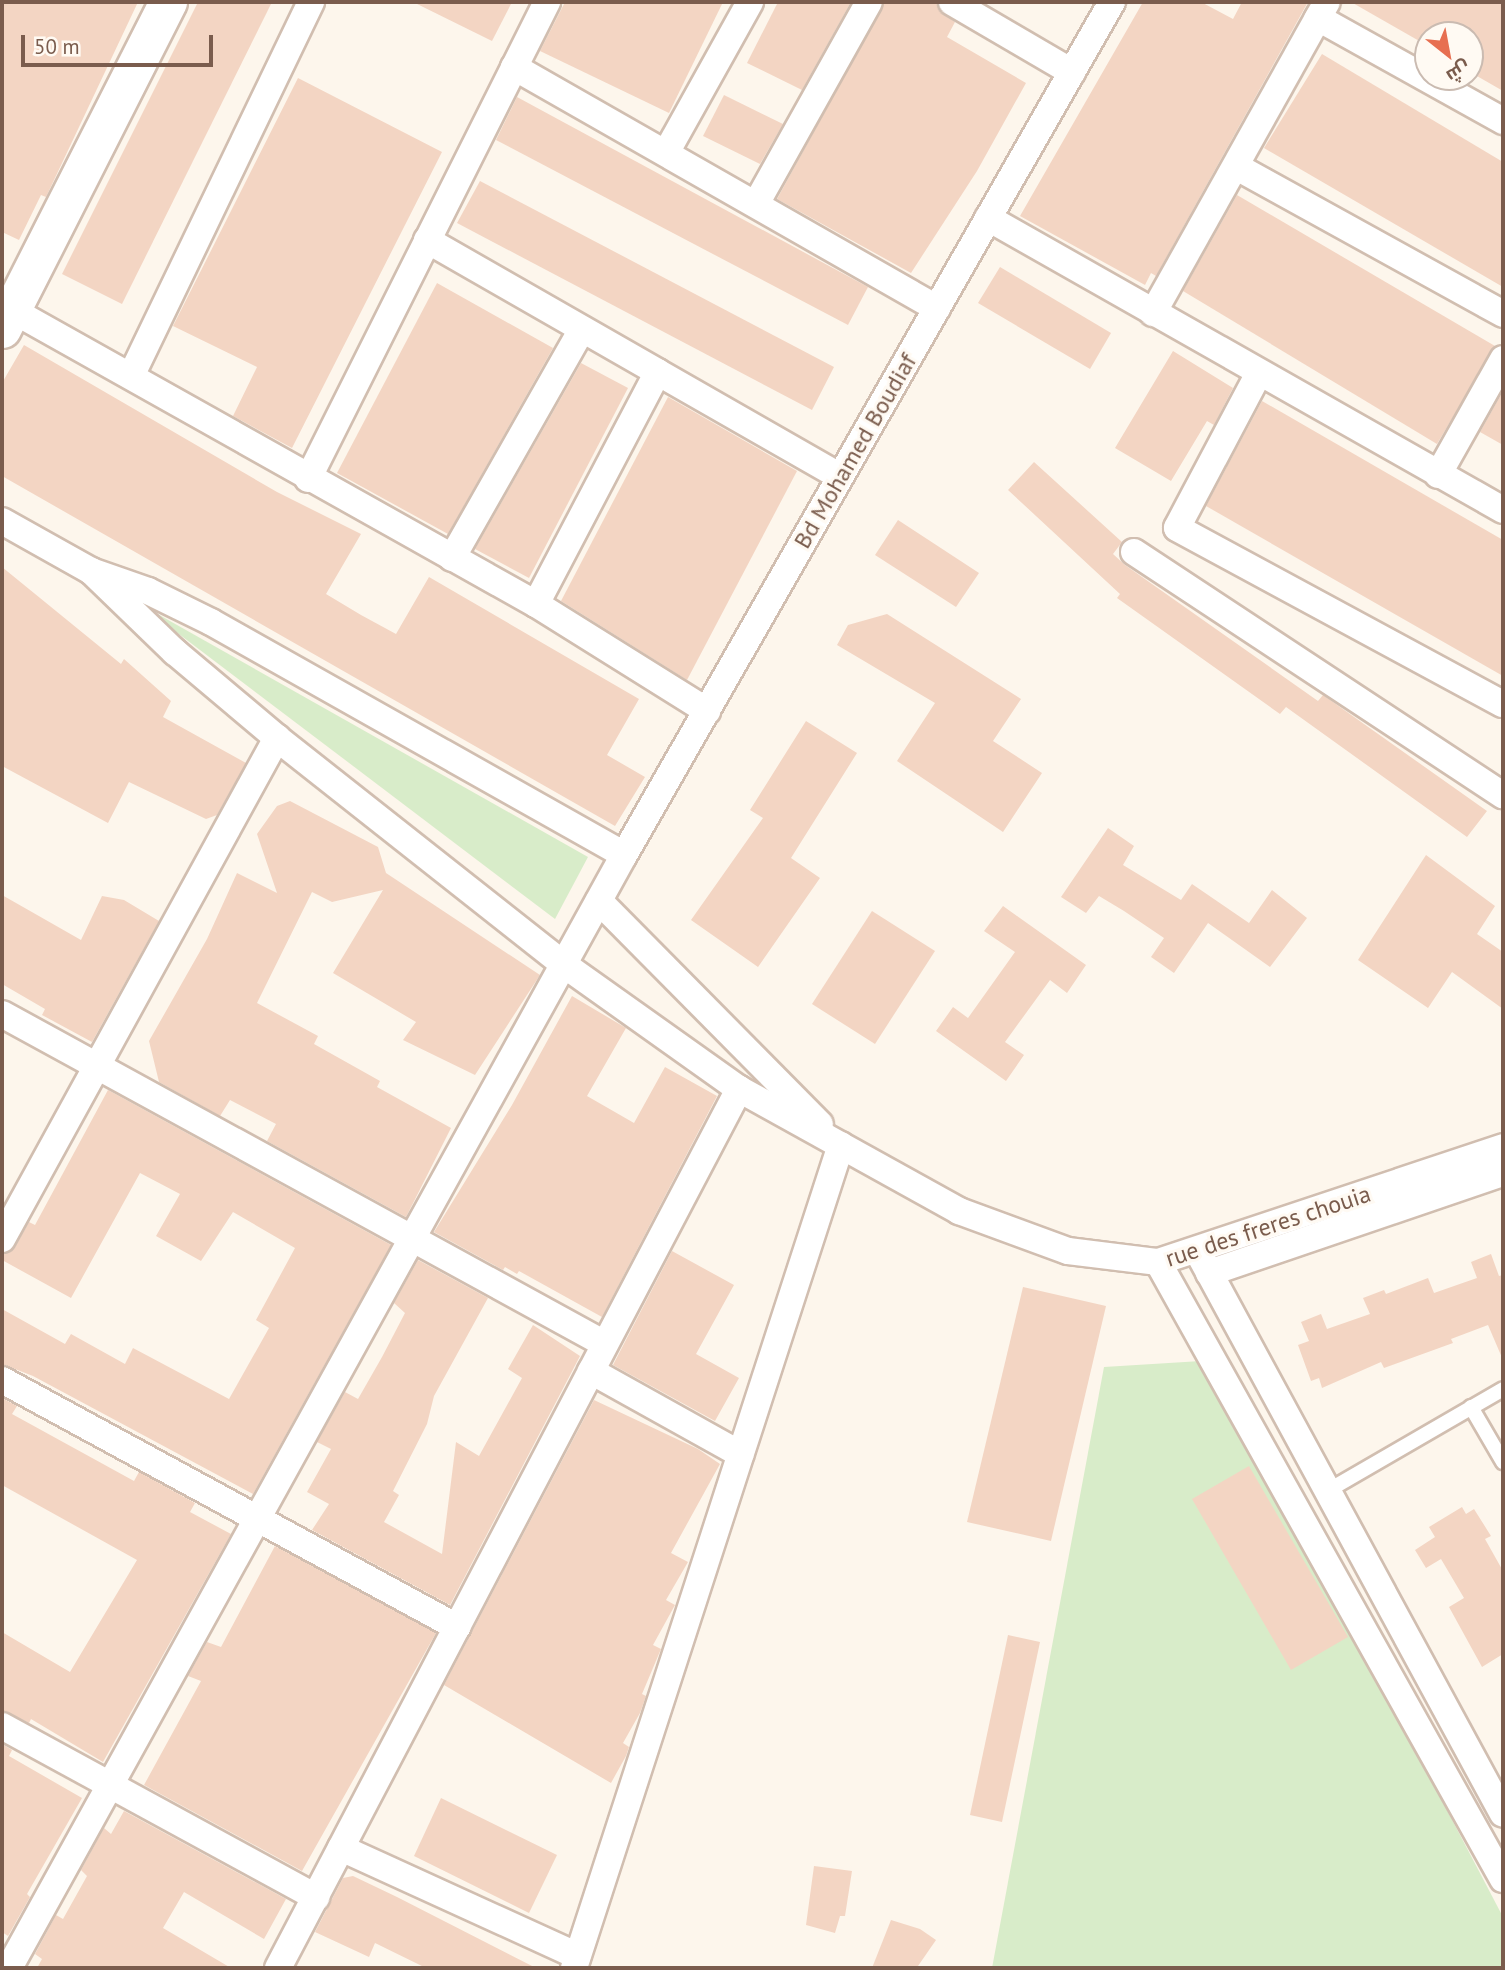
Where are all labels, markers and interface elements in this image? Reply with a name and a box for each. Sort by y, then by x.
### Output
scale bar [24,21,217,65]
north arrow [1414,21,1484,91]
text: 50 m [34,33,80,60]
text: ش [1442,56,1475,89]
street label: Bd Mohamed Boudiaf [788,349,922,553]
street label: rue des freres chouia [1162,1179,1374,1273]

